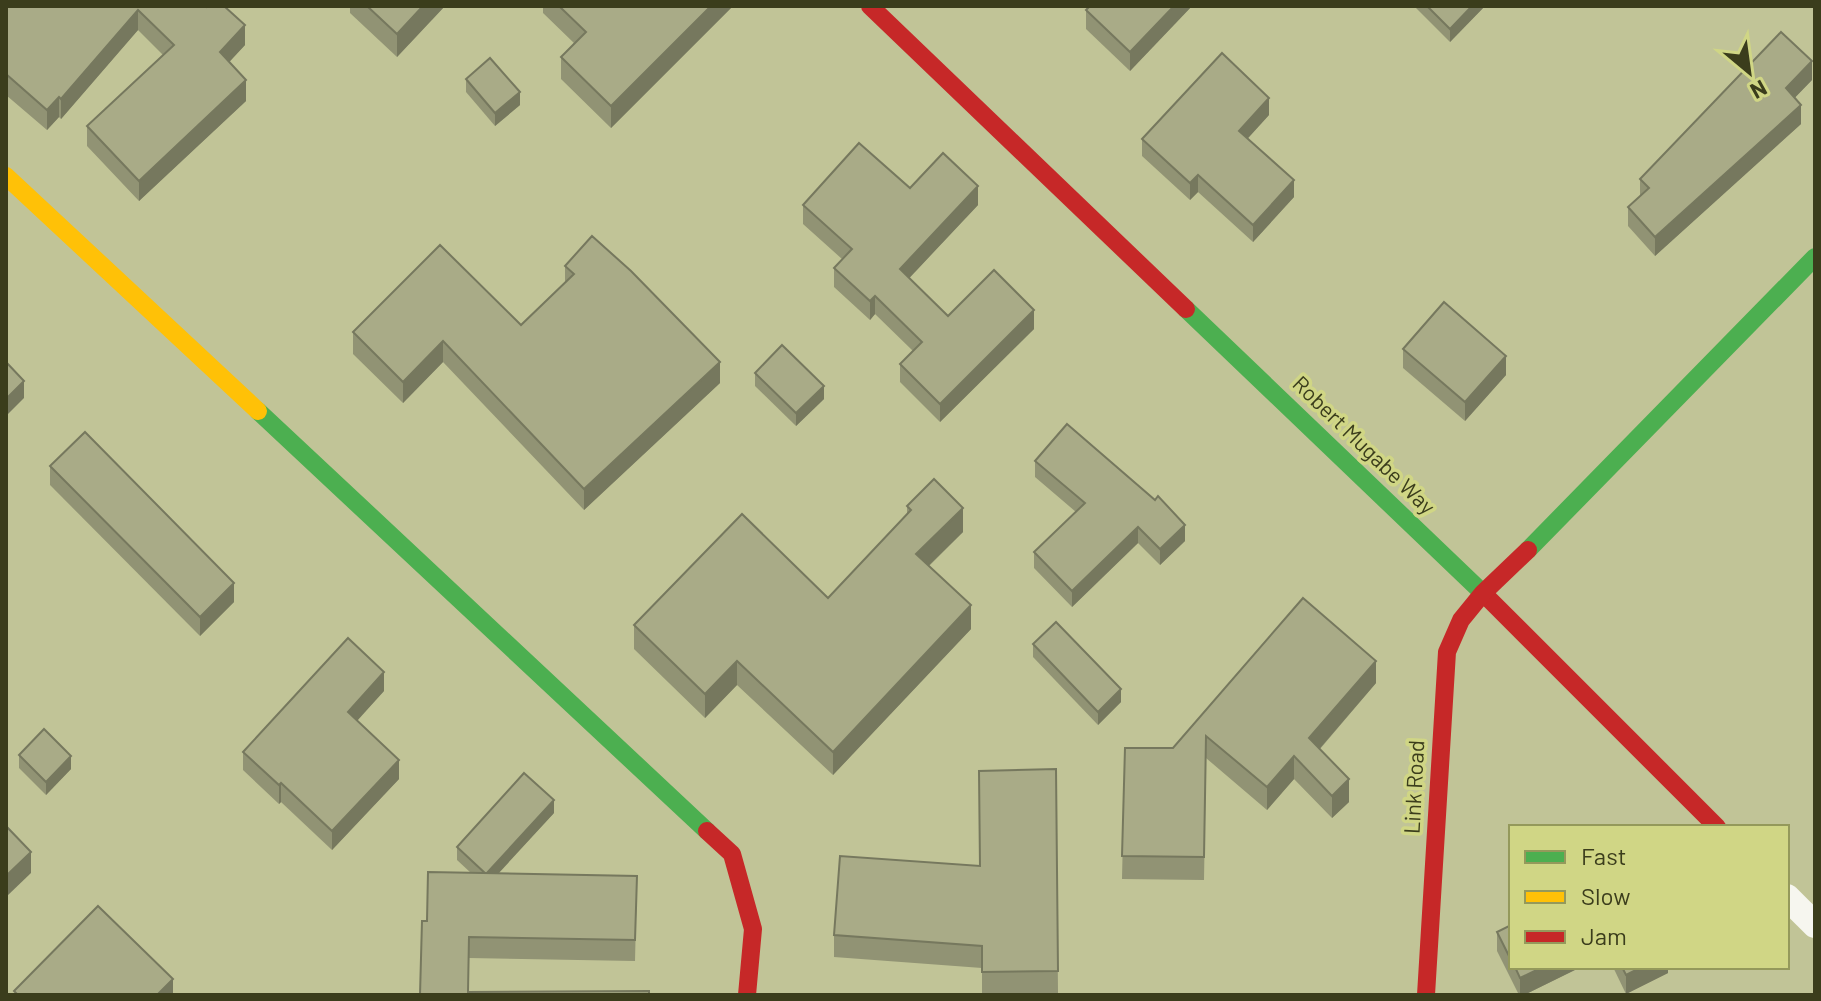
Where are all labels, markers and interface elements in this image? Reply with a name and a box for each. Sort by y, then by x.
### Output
north arrow [1709,32,1789,112]
text: N [1746,75,1772,105]
street label: Robert Mugabe Way [1288,370,1441,519]
street label: Link Road [1398,739,1428,835]
legend [1509,825,1789,969]
text: Fast [1581,841,1626,870]
text: Slow [1581,881,1630,910]
text: Jam [1581,921,1627,950]

